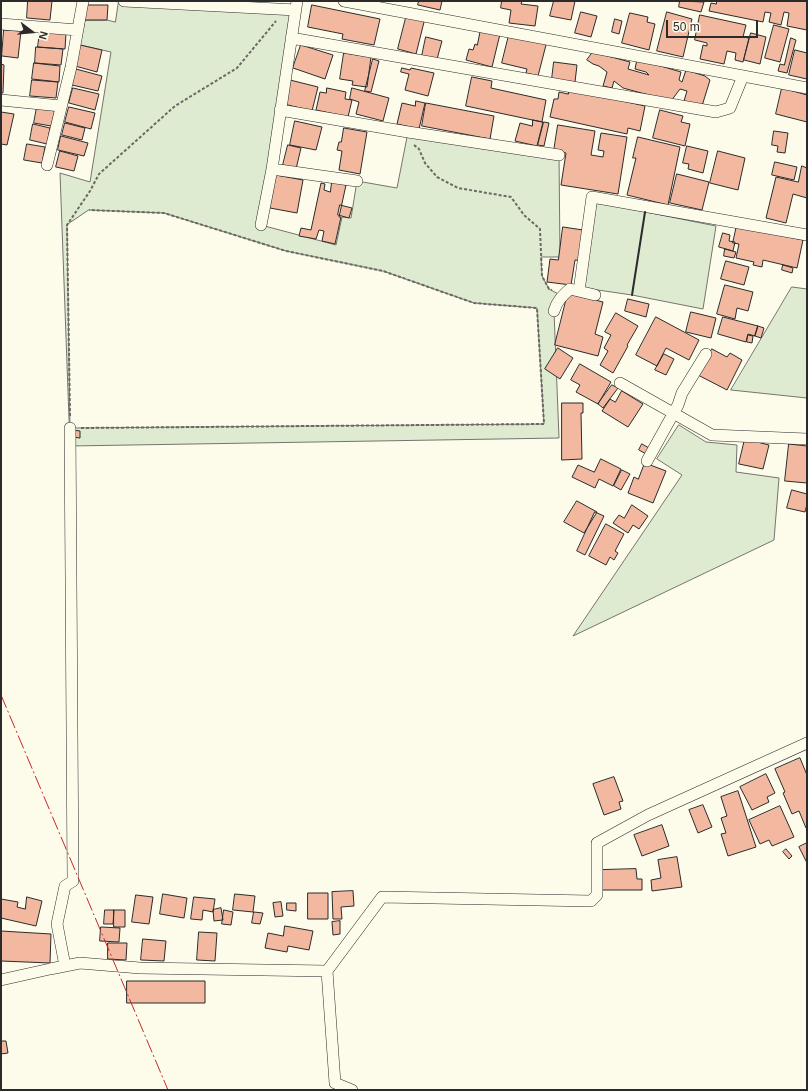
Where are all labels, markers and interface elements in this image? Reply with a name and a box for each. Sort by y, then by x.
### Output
north arrow [12,12,52,52]
scale bar [668,12,760,38]
text: 50 m [673,20,700,34]
text: N [37,30,50,41]

